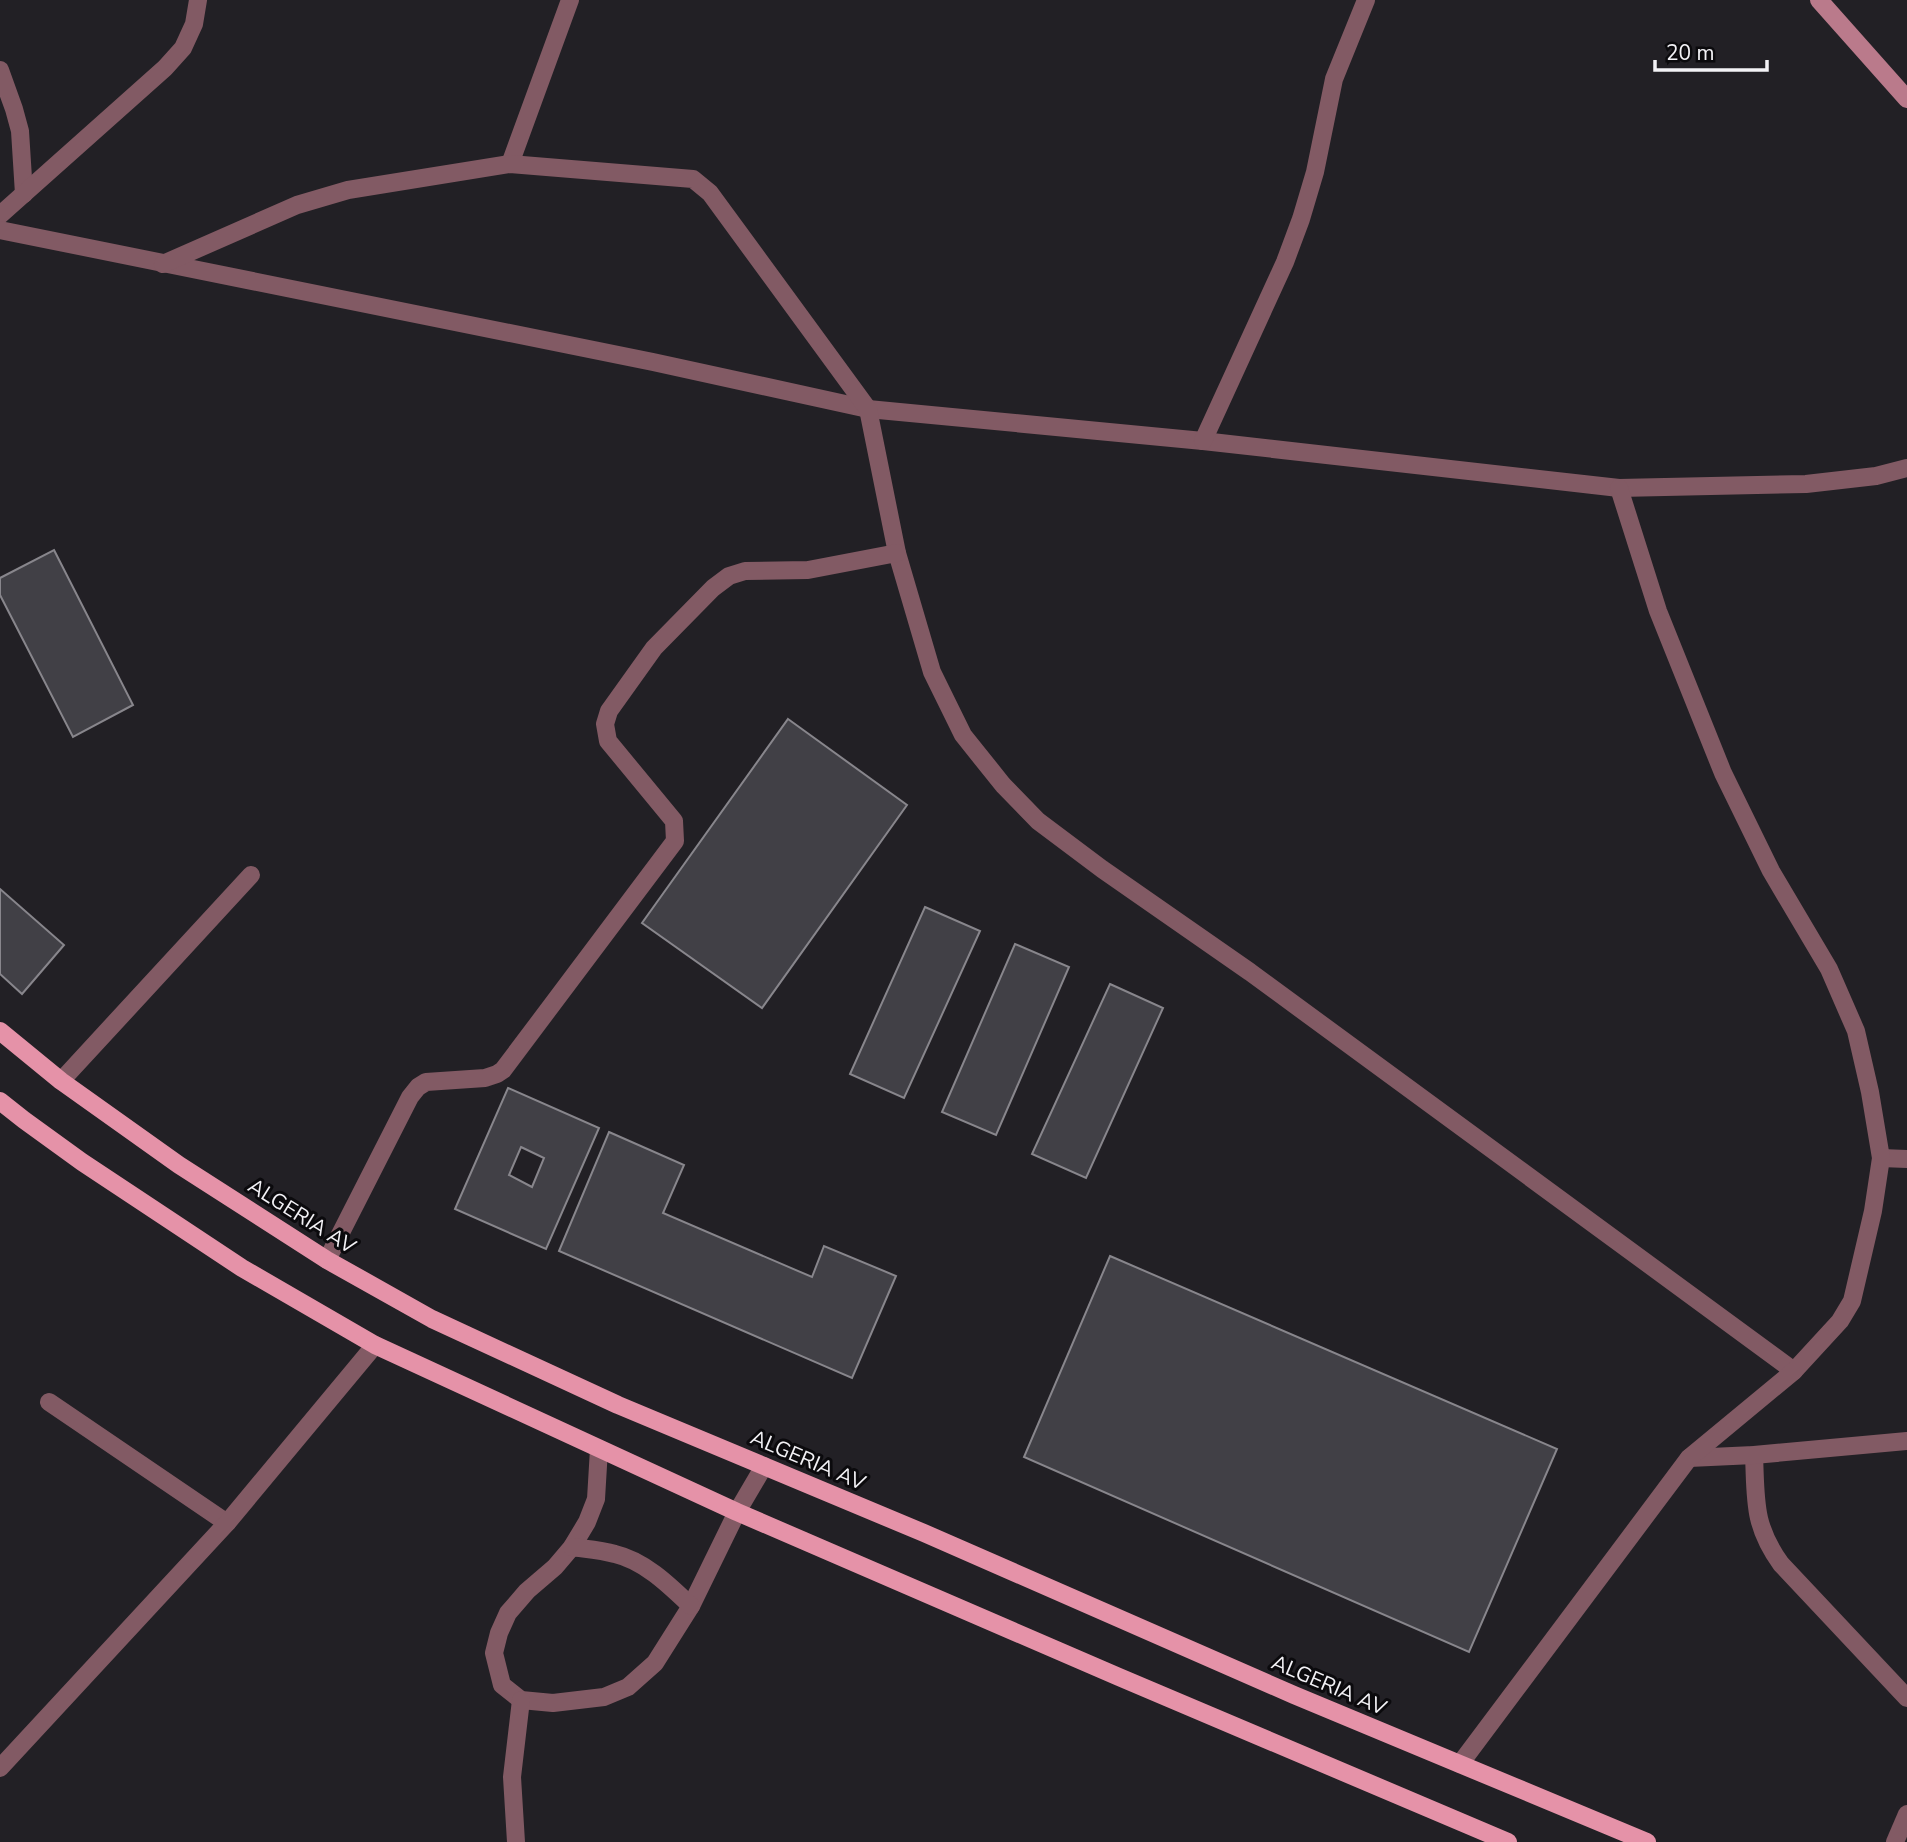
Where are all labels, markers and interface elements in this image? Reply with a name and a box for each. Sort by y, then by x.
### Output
scale bar [1655,28,1767,72]
text: 20 m [1666,39,1715,67]
street label: ALGERIA AV [243,1172,362,1261]
street label: ALGERIA AV [746,1423,870,1497]
street label: ALGERIA AV [1267,1648,1391,1722]

